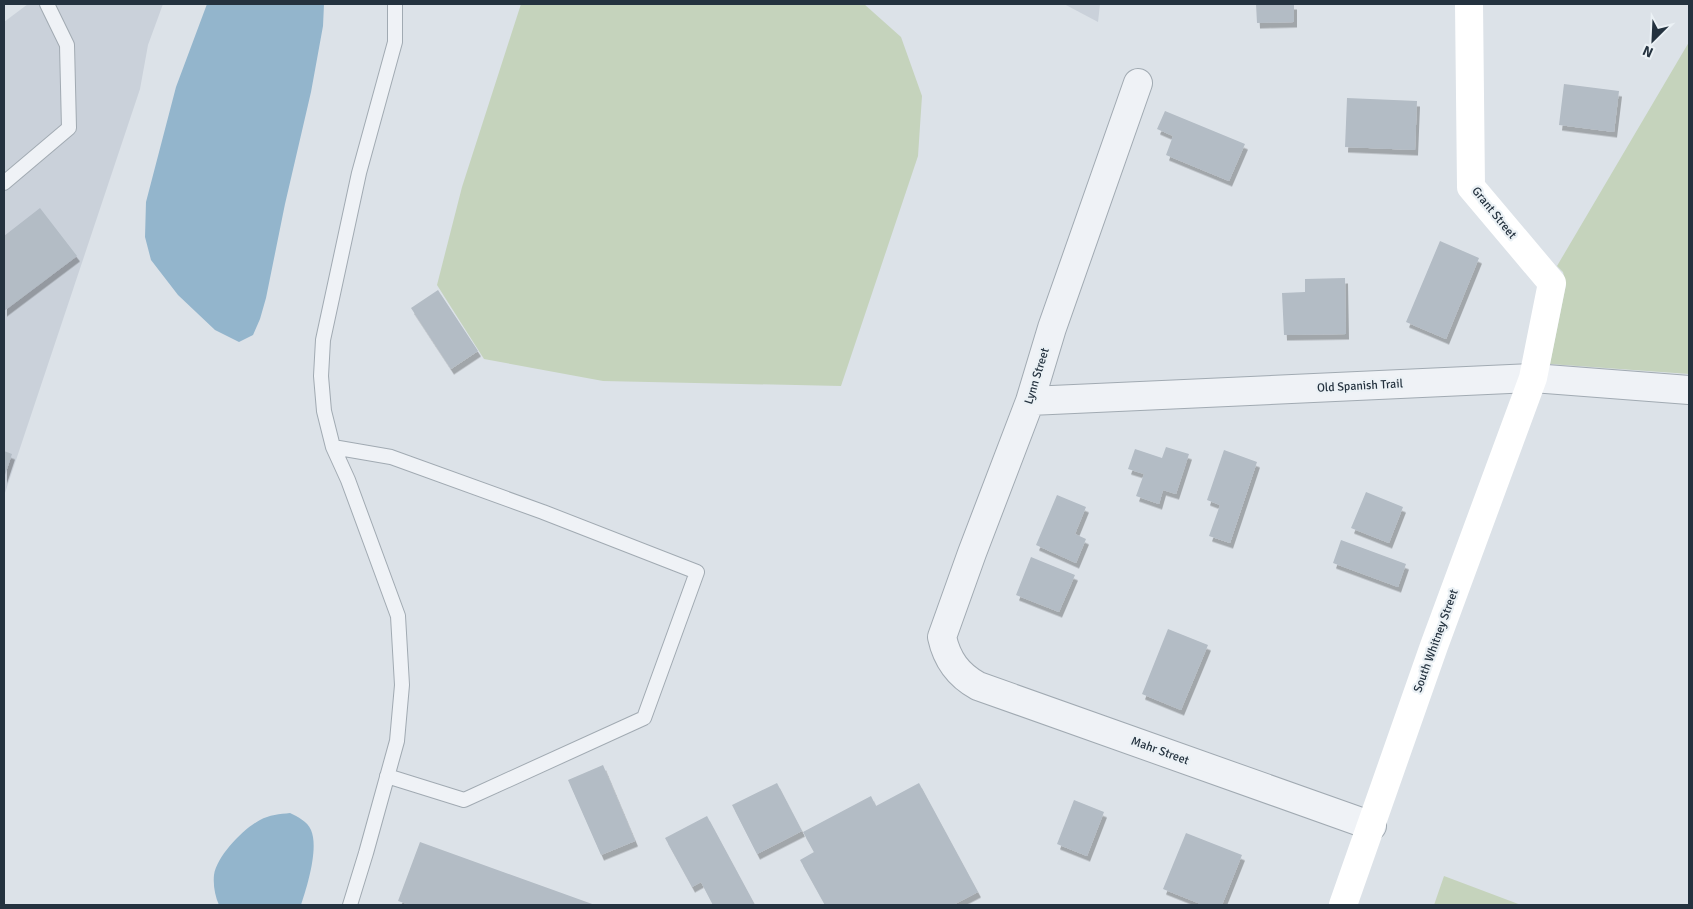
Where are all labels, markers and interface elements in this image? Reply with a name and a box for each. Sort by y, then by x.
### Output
north arrow [1628,15,1678,65]
text: N [1640,42,1656,61]
street label: Grant Street [1468,184,1520,242]
street label: Lynn Street [1021,346,1053,406]
street label: Old Spanish Trail [1317,376,1404,396]
street label: South Whitney Street [1410,587,1462,695]
street label: Mahr Street [1129,734,1191,768]

